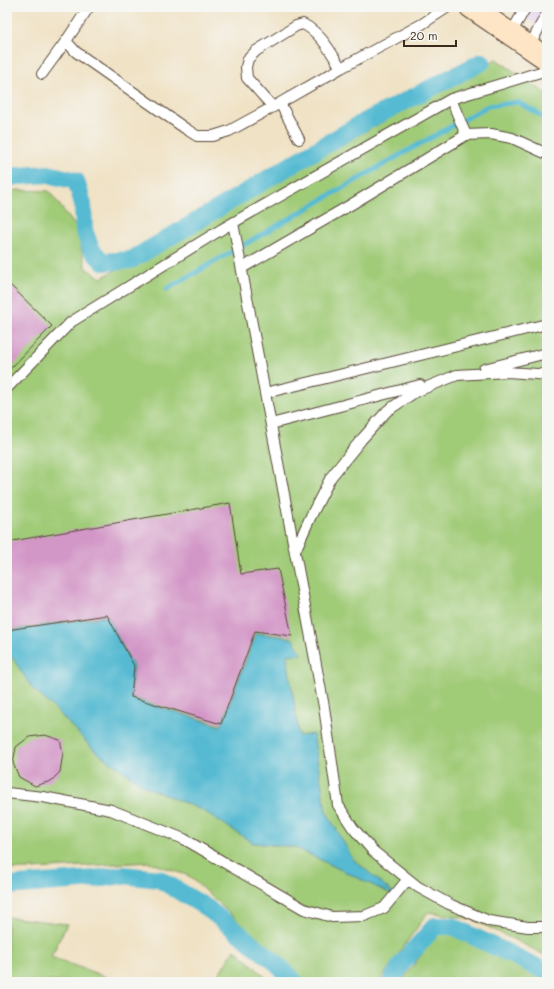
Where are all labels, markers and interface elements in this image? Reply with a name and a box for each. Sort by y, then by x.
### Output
scale bar [404,22,456,48]
text: 20 m [410,27,438,43]

